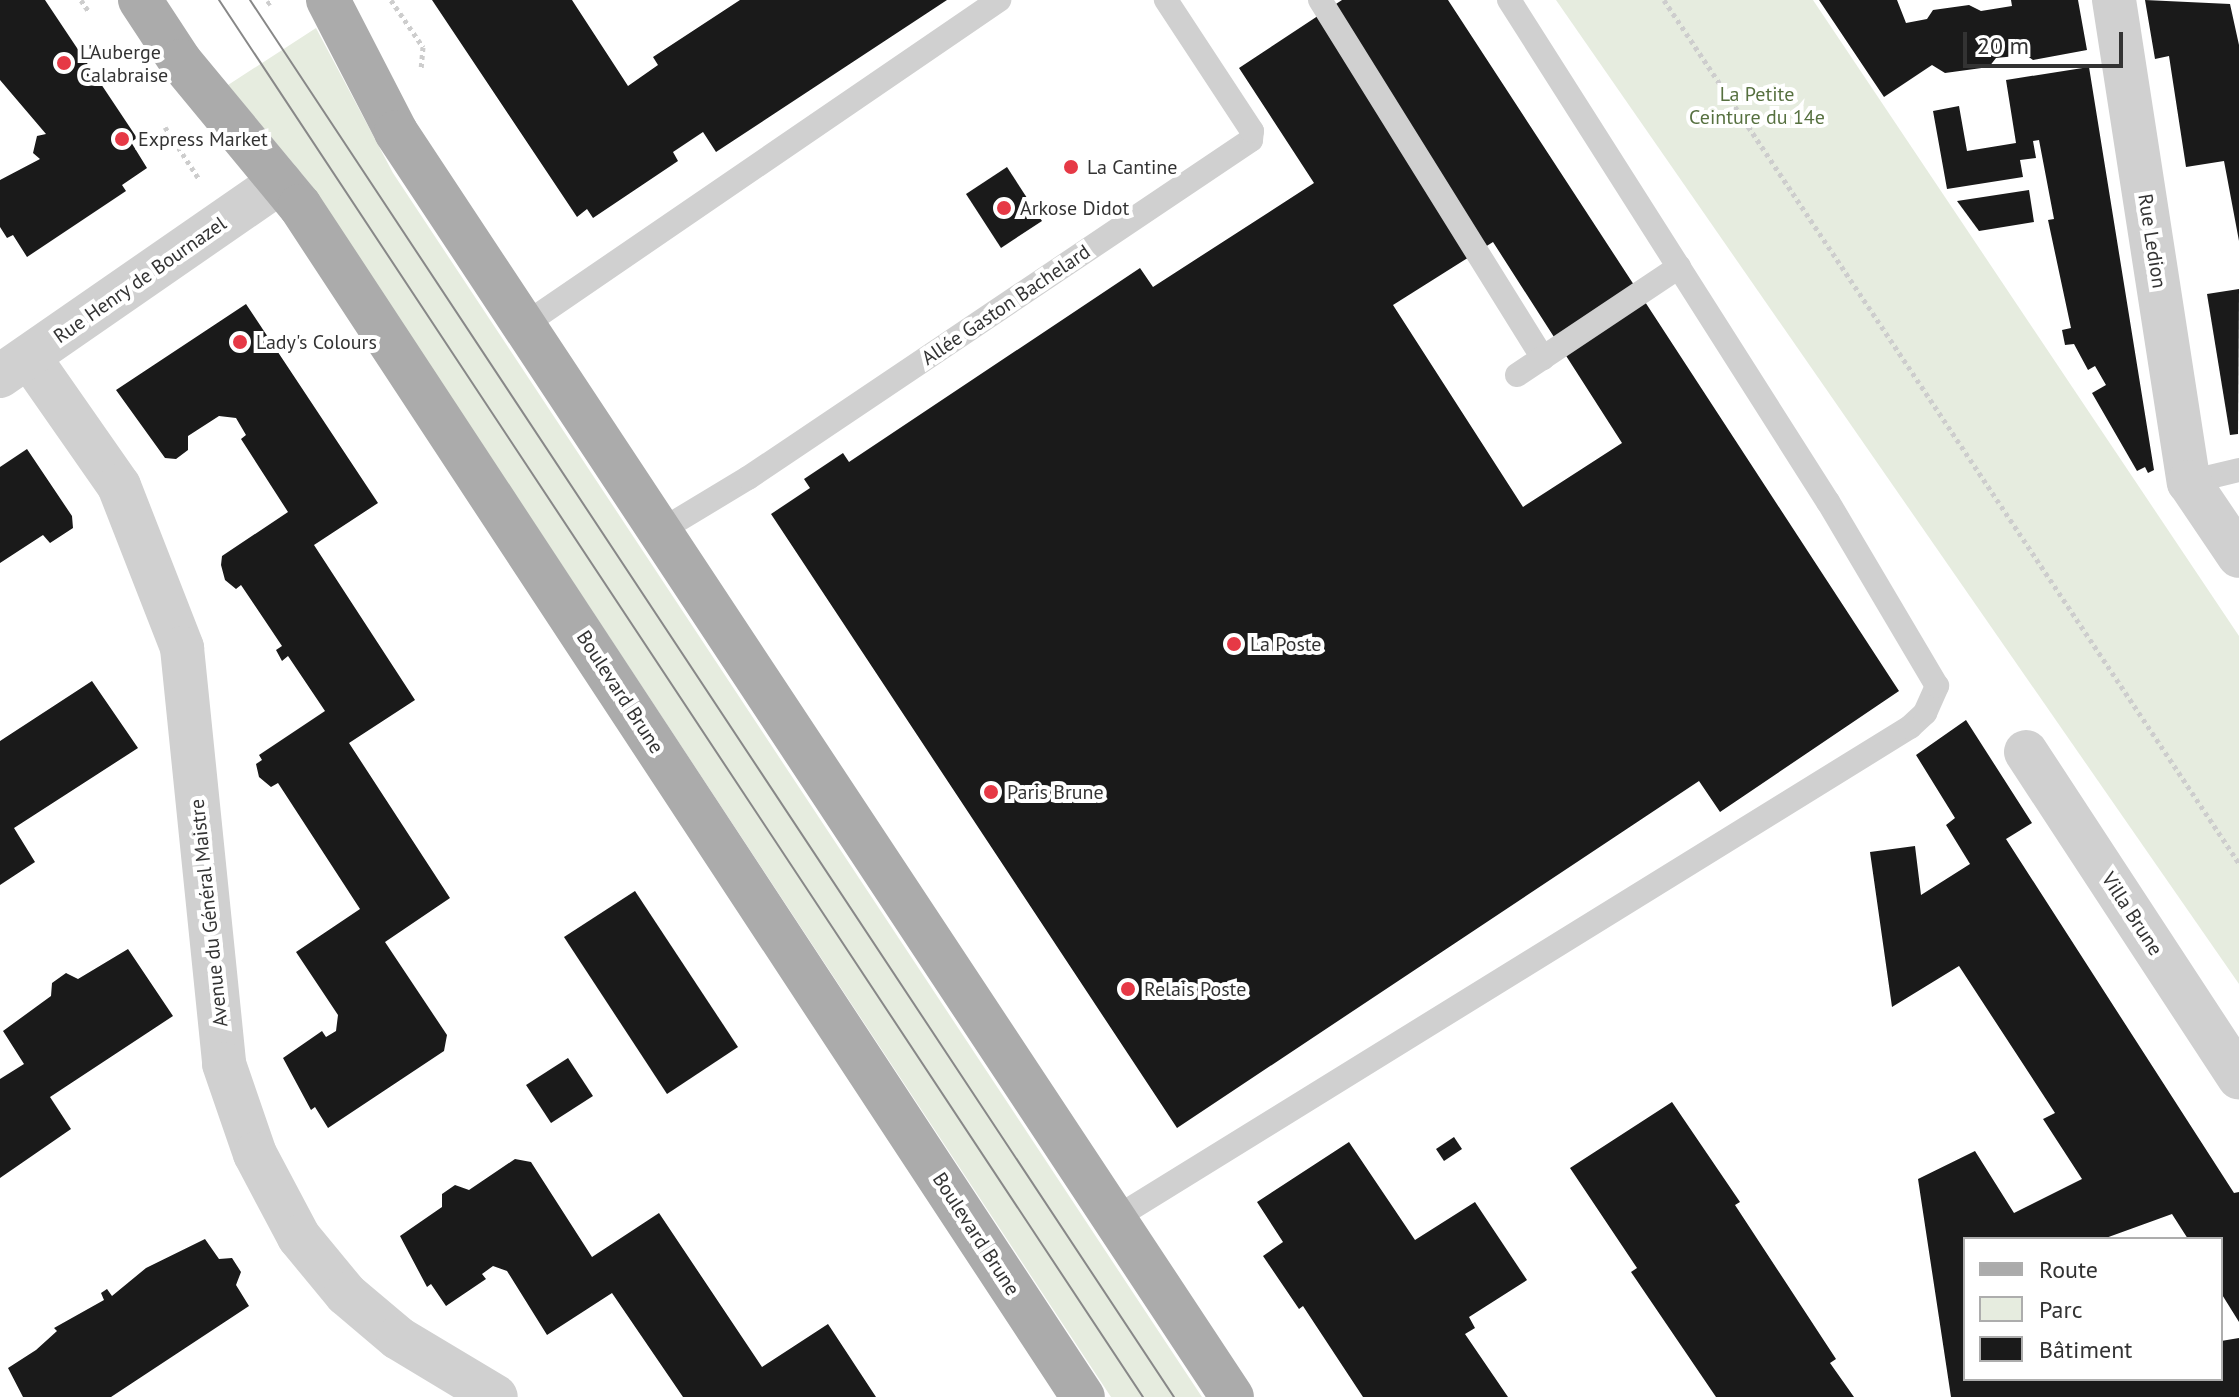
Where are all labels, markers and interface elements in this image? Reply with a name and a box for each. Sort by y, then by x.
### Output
scale bar [1967,16,2127,66]
text: 20 m [1977,30,2029,61]
place label: L'Auberge Calabraise [80,40,168,87]
marker: L'Auberge Calabraise [55,54,73,72]
park label: La Petite Ceinture du 14e [1689,82,1825,129]
place label: Express Market [138,127,268,151]
marker: Express Market [113,130,131,148]
place label: La Cantine [1087,155,1177,179]
marker: La Cantine [1062,158,1080,176]
street label: Rue Ledion [2133,192,2171,290]
place label: Arkose Didot [1020,196,1129,220]
marker: Arkose Didot [995,199,1013,217]
street label: Rue Henry de Bournazel [49,211,231,349]
street label: Allée Gaston Bachelard [917,240,1095,370]
place label: Lady's Colours [256,330,377,354]
marker: Lady's Colours [231,333,249,351]
street label: Boulevard Brune [571,626,669,758]
place label: La Poste [1250,632,1322,656]
marker: La Poste [1225,635,1243,653]
place label: Paris Brune [1007,780,1104,804]
marker: Paris Brune [982,783,1000,801]
street label: Avenue du Général Maistre [185,798,233,1028]
street label: Villa Brune [2096,868,2168,960]
place label: Relais Poste [1144,977,1246,1001]
marker: Relais Poste [1119,980,1137,998]
street label: Boulevard Brune [927,1168,1025,1300]
legend [1963,1237,2223,1381]
text: Route [2039,1254,2098,1285]
text: Parc [2039,1294,2082,1325]
text: Bâtiment [2039,1334,2132,1365]

